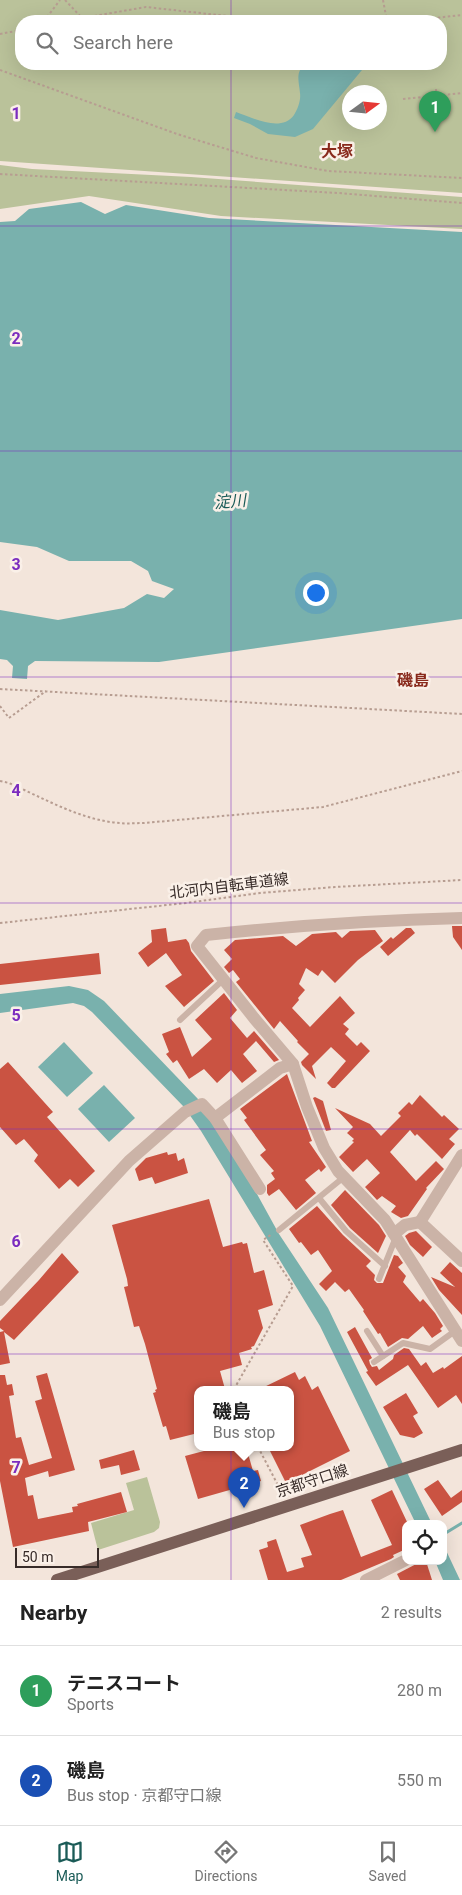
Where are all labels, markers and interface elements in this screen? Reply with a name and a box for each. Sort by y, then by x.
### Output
search box [15,15,447,70]
icon: search [33,29,61,57]
text: Search here [73,31,173,54]
north arrow [342,85,387,130]
pin: 1 [419,91,451,132]
text: 1 [11,104,21,123]
district label: 大塚 [321,142,353,161]
text: 2 [11,329,21,348]
water label: 淀川 [213,490,249,512]
text: 3 [11,555,21,574]
your location [303,580,329,606]
district label: 磯島 [397,671,429,690]
text: 4 [11,781,21,800]
street label: 北河内自転車道線 [168,870,290,902]
text: 5 [11,1006,21,1025]
text: 6 [11,1232,21,1251]
popup [194,1386,294,1451]
text: 磯島 [213,1400,251,1423]
text: Bus stop [213,1423,275,1442]
text: 7 [11,1458,21,1477]
street label: 京都守口線 [274,1461,350,1501]
pin: 2 [228,1467,260,1508]
map controls [402,1520,447,1565]
button: locate [402,1520,447,1565]
scale bar [15,1545,99,1568]
text: 50 m [22,1549,54,1565]
text: Nearby [20,1601,87,1625]
text: 2 results [381,1603,442,1622]
text: テニスコート [67,1672,181,1695]
text: 1 [31,1681,41,1700]
text: 280 m [397,1681,442,1700]
text: Sports [67,1695,114,1714]
text: 磯島 [67,1759,105,1782]
text: 2 [31,1771,41,1790]
text: 550 m [397,1771,442,1790]
text: Bus stop · 京都守口線 [67,1786,222,1805]
tab: Map [56,1838,84,1884]
tab: Directions [195,1838,258,1884]
tab: Saved [369,1838,406,1884]

